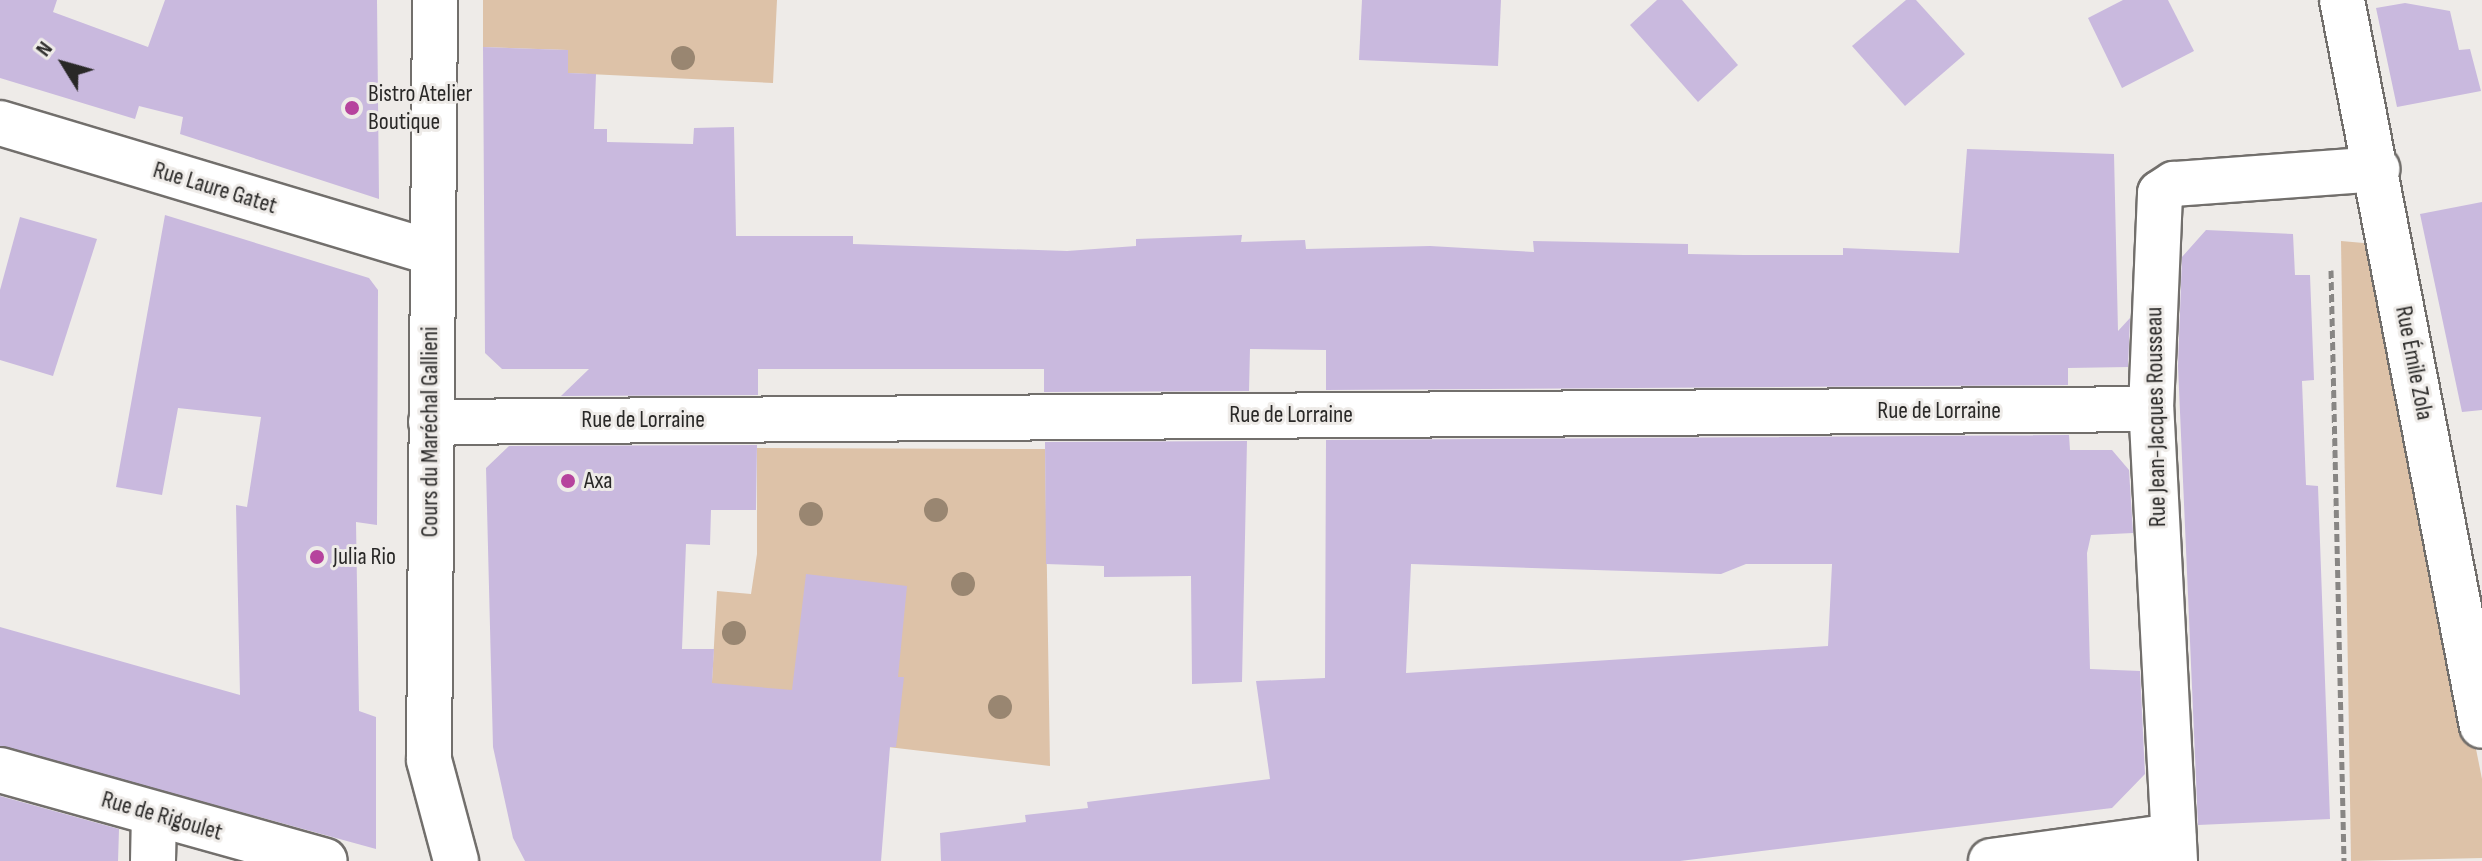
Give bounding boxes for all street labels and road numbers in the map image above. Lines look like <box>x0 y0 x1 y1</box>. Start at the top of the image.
street label: Rue Laure Gatet <box>150 156 280 220</box>
street label: Rue Émile Zola <box>2389 304 2439 422</box>
street label: Rue Jean-Jacques Rousseau <box>2140 307 2172 527</box>
street label: Cours du Maréchal Gallieni <box>416 327 444 537</box>
street label: Rue de Lorraine <box>1877 397 2001 425</box>
street label: Rue de Lorraine <box>1229 401 1353 429</box>
street label: Rue de Lorraine <box>581 406 705 434</box>
street label: Rue de Rigoulet <box>98 785 226 847</box>

